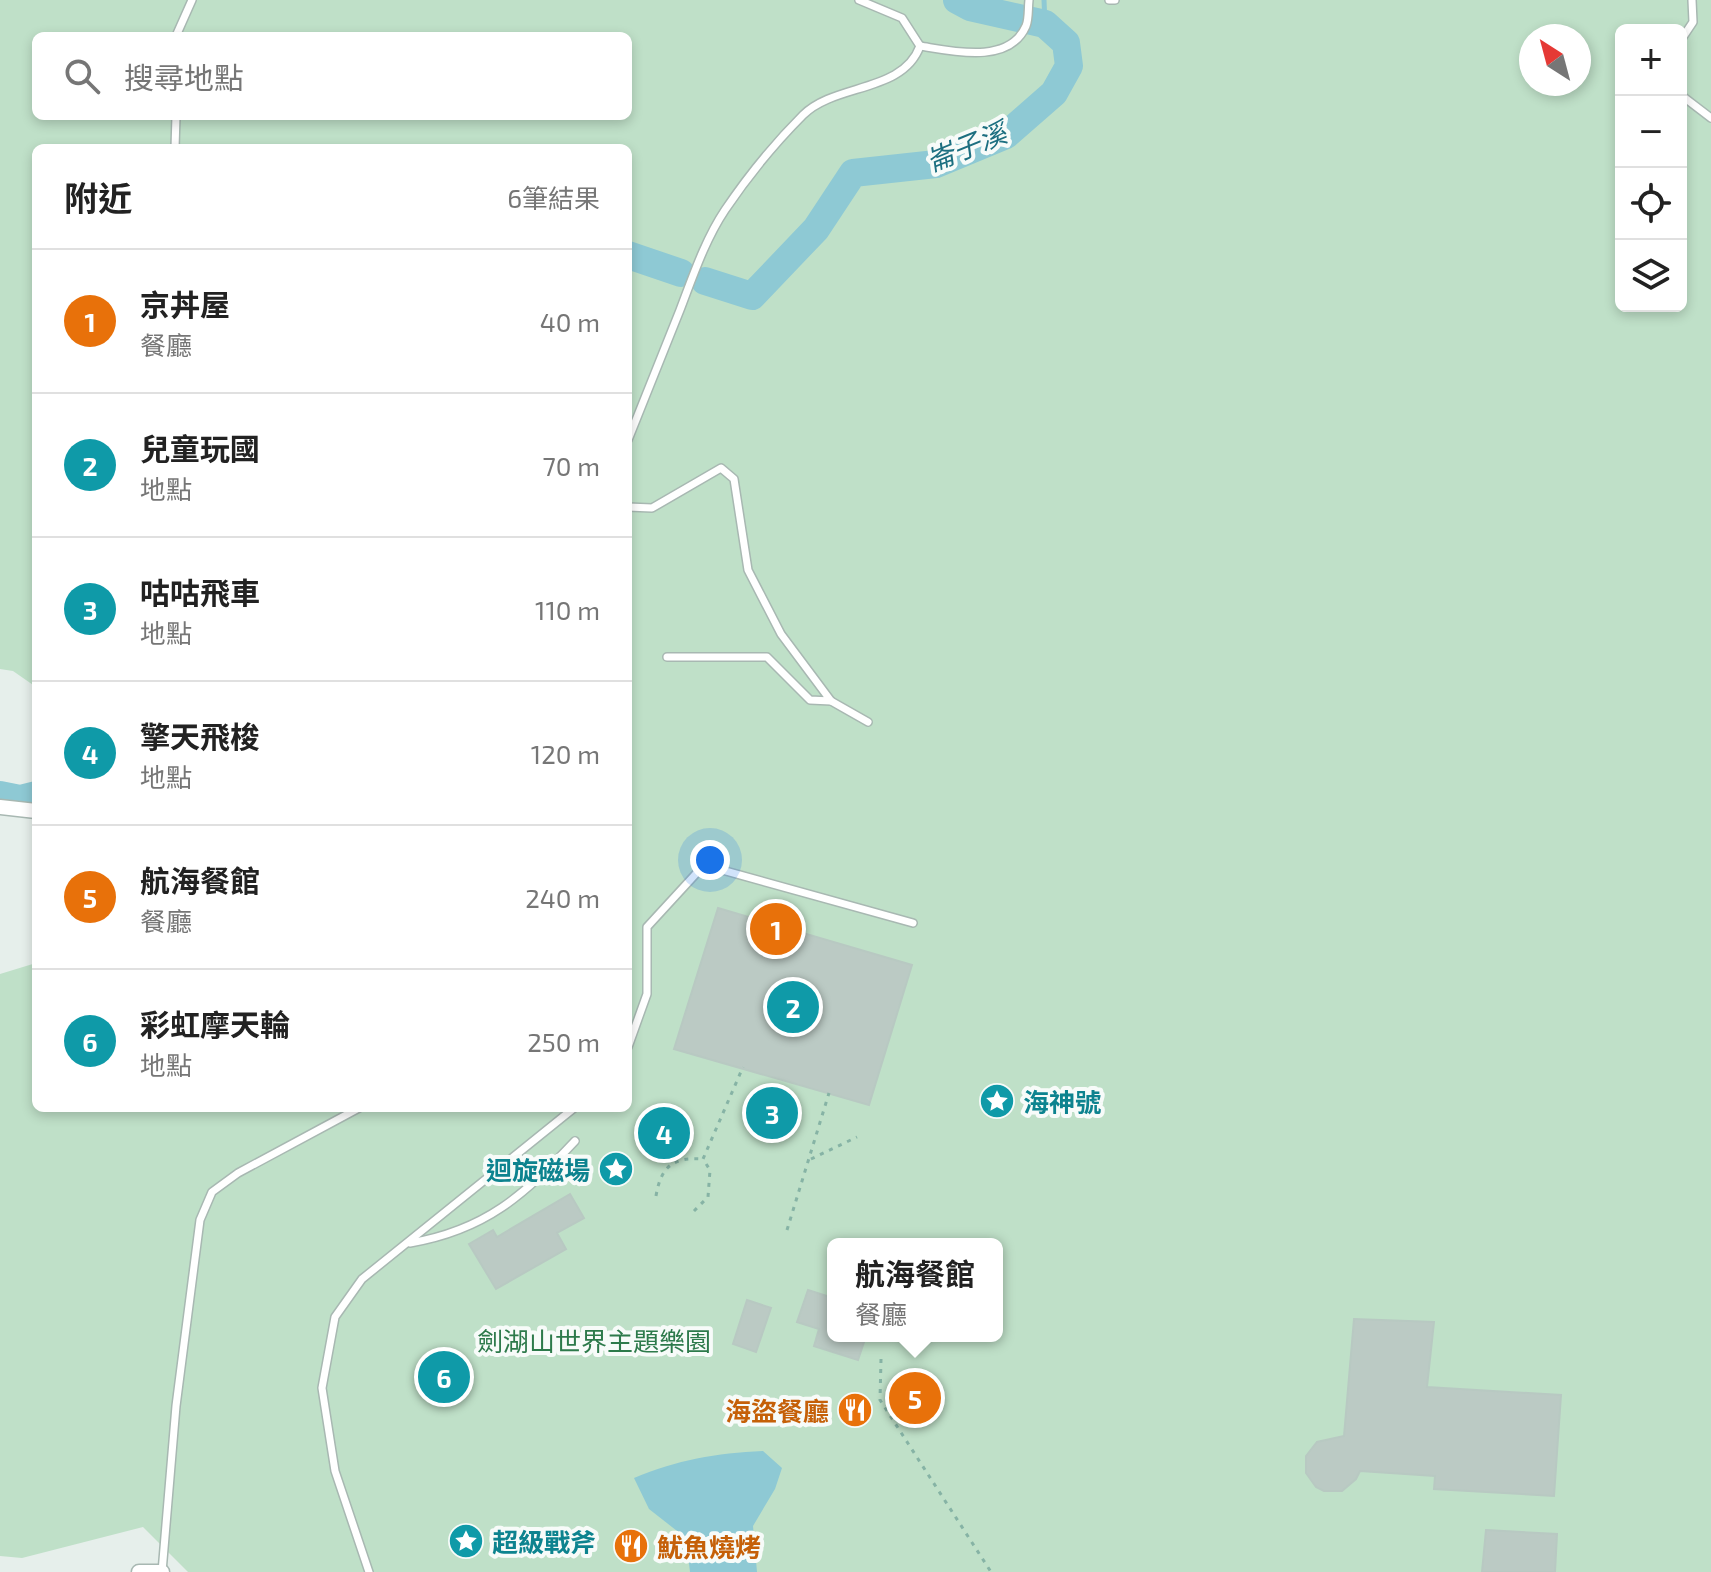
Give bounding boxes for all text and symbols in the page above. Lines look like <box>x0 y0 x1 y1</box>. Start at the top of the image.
north arrow <box>1519 24 1591 96</box>
map controls <box>1615 24 1687 312</box>
button: + <box>1615 24 1687 96</box>
search box <box>32 32 632 120</box>
icon: search <box>60 54 104 98</box>
text: 搜尋地點 <box>124 59 244 95</box>
button: − <box>1615 96 1687 168</box>
water label: 崙子溪 <box>921 113 1015 177</box>
button: locate <box>1615 168 1687 240</box>
text: 附近 <box>64 177 132 218</box>
text: 6筆結果 <box>507 182 600 213</box>
button: layers <box>1615 240 1687 312</box>
text: 京丼屋 <box>140 286 230 322</box>
text: 1 <box>84 306 96 337</box>
text: 40 m <box>540 306 600 337</box>
text: 餐廳 <box>140 329 192 360</box>
text: 兒童玩國 <box>140 430 260 466</box>
text: 2 <box>82 450 98 481</box>
text: 70 m <box>542 450 600 481</box>
text: 地點 <box>140 473 192 504</box>
text: 咕咕飛車 <box>140 574 260 610</box>
text: 3 <box>83 594 97 625</box>
text: 110 m <box>535 594 600 625</box>
text: 地點 <box>140 617 192 648</box>
text: 擎天飛梭 <box>140 718 260 754</box>
text: 4 <box>82 738 98 769</box>
text: 120 m <box>531 738 600 769</box>
text: 地點 <box>140 761 192 792</box>
your location <box>690 840 730 880</box>
text: 航海餐館 <box>140 862 260 898</box>
text: 5 <box>83 882 97 913</box>
text: 240 m <box>525 882 600 913</box>
pin: 1 <box>750 899 802 959</box>
text: 餐廳 <box>140 905 192 936</box>
pin: 2 <box>767 977 819 1037</box>
text: 彩虹摩天輪 <box>140 1006 290 1042</box>
text: 6 <box>82 1026 98 1057</box>
text: 250 m <box>527 1026 600 1057</box>
text: 地點 <box>140 1049 192 1080</box>
place icon: 海神號 <box>978 1082 1016 1120</box>
pin: 3 <box>746 1083 798 1143</box>
place label: 海神號 <box>1023 1086 1101 1117</box>
pin: 4 <box>638 1103 690 1163</box>
place icon: 迴旋磁場 <box>597 1150 635 1188</box>
place label: 迴旋磁場 <box>486 1154 590 1185</box>
popup <box>827 1238 1003 1342</box>
text: 航海餐館 <box>855 1255 975 1291</box>
text: 餐廳 <box>855 1298 907 1329</box>
park label: 劍湖山世界主題樂園 <box>477 1325 711 1356</box>
pin: 6 <box>418 1347 470 1407</box>
pin: 5 <box>889 1368 941 1428</box>
restaurant icon: 海盜餐廳 <box>836 1391 874 1429</box>
place label: 海盜餐廳 <box>725 1395 829 1426</box>
place icon: 超級戰斧 <box>447 1522 485 1560</box>
place label: 超級戰斧 <box>492 1526 596 1557</box>
restaurant icon: 魷魚燒烤 <box>612 1527 650 1565</box>
place label: 魷魚燒烤 <box>657 1531 761 1562</box>

